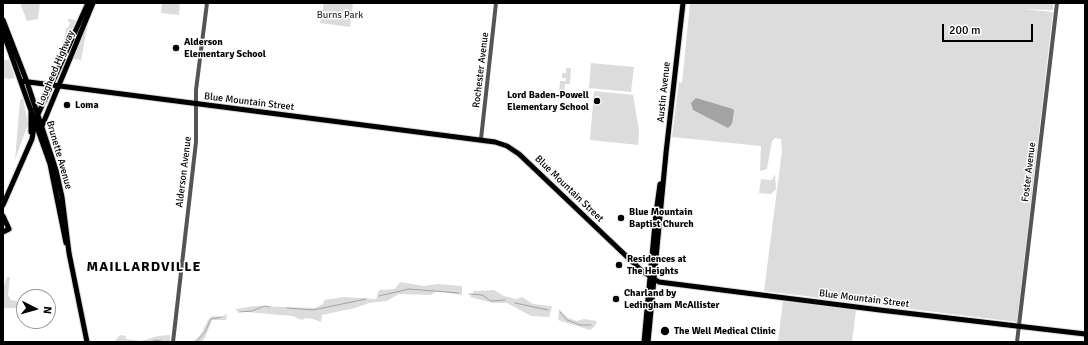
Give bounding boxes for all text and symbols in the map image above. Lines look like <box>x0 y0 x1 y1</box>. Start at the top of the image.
park label: Burns Park <box>317 9 363 21</box>
scale bar <box>944 16 1035 42</box>
text: 200 m <box>949 23 981 38</box>
street label: Lougheed Highway <box>35 29 77 107</box>
street label: Rochester Avenue <box>470 31 492 109</box>
place label: Alderson Elementary School <box>184 36 266 60</box>
marker: Alderson Elementary School <box>171 43 181 53</box>
street label: Austin Avenue <box>655 61 673 123</box>
place label: Lord Baden-Powell Elementary School <box>507 89 589 112</box>
street label: Blue Mountain Street <box>203 91 295 113</box>
marker: Lord Baden-Powell Elementary School <box>592 96 602 106</box>
place label: Loma <box>75 99 99 111</box>
marker: Loma <box>62 100 72 110</box>
street label: Brunette Avenue <box>43 119 75 191</box>
street label: Alderson Avenue <box>174 136 194 208</box>
street label: Foster Avenue <box>1019 141 1039 203</box>
street label: Blue Mountain Street <box>532 153 606 225</box>
place label: Blue Mountain Baptist Church <box>629 206 694 230</box>
marker: Blue Mountain Baptist Church <box>616 213 626 223</box>
place label: Residences at The Heights <box>627 253 686 276</box>
district label: MAILLARDVILLE <box>87 259 201 275</box>
marker: Residences at The Heights <box>614 260 624 270</box>
place label: Charland by Ledingham McAllister <box>624 287 720 310</box>
street label: Blue Mountain Street <box>818 288 910 310</box>
north arrow <box>16 289 56 329</box>
marker: Charland by Ledingham McAllister <box>611 294 621 304</box>
text: N <box>41 306 54 315</box>
marker: The Well Medical Clinic <box>659 325 671 337</box>
place label: The Well Medical Clinic <box>674 325 776 337</box>

